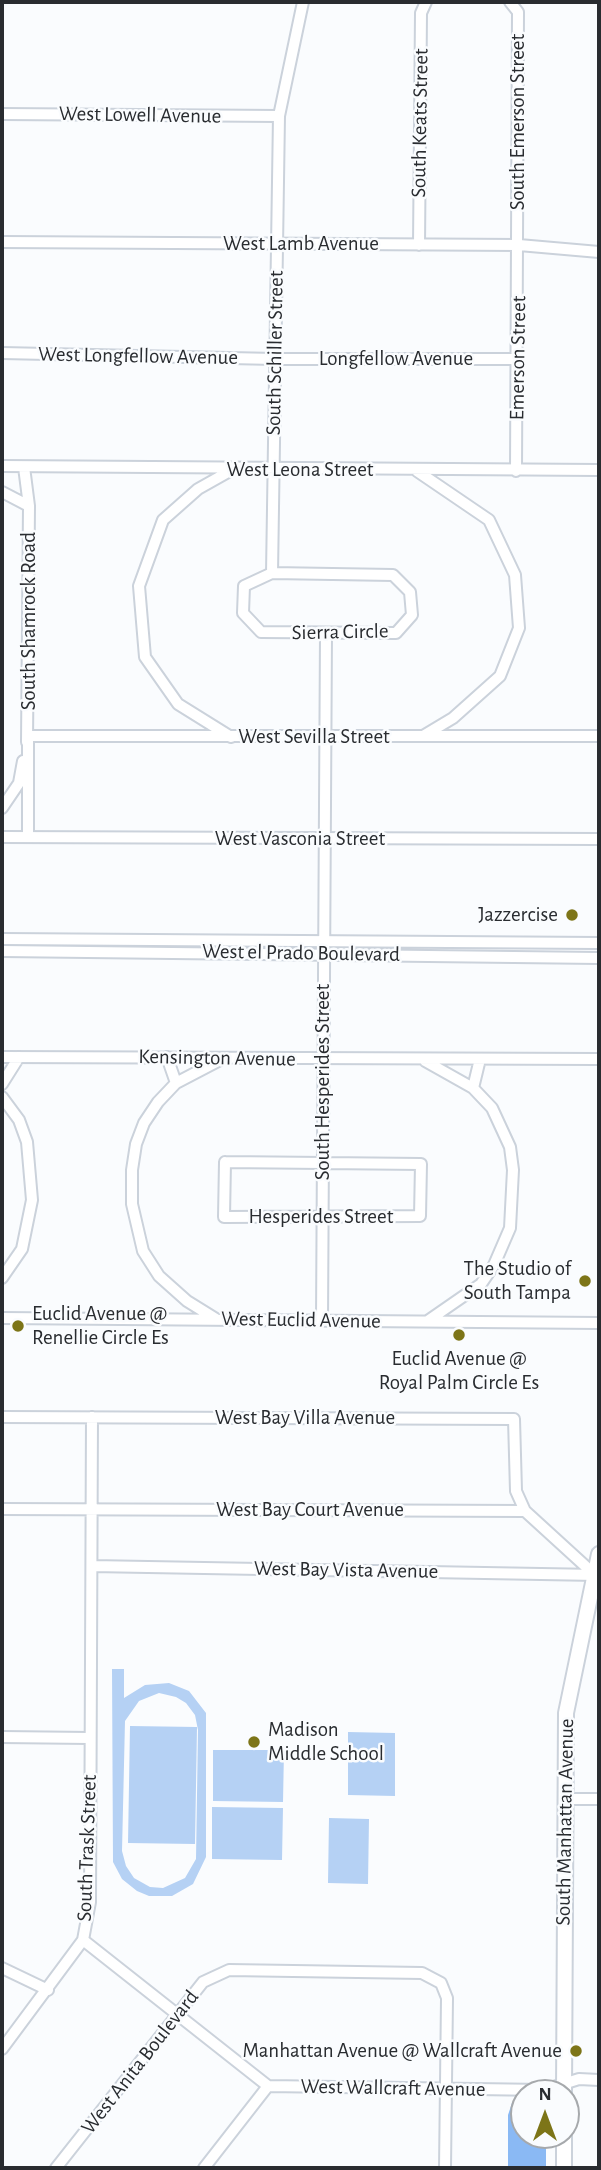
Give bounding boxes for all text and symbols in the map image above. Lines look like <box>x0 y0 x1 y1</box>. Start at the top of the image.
street label: South Emerson Street <box>505 34 531 210</box>
street label: South Keats Street <box>406 48 434 198</box>
street label: West Lowell Avenue <box>59 101 221 129</box>
street label: West Lamb Avenue <box>223 231 379 257</box>
street label: South Schiller Street <box>261 270 289 436</box>
street label: Emerson Street <box>504 295 532 421</box>
street label: West Longfellow Avenue <box>38 342 238 370</box>
street label: Longfellow Avenue <box>319 346 473 372</box>
street label: West Leona Street <box>226 457 374 483</box>
street label: South Shamrock Road <box>16 532 42 710</box>
street label: Sierra Circle <box>291 619 389 645</box>
street label: West Sevilla Street <box>238 724 390 750</box>
street label: West Vasconia Street <box>215 826 385 852</box>
place label: Jazzercise <box>478 902 558 928</box>
marker: Jazzercise <box>564 907 580 923</box>
street label: West el Prado Boulevard <box>202 939 400 967</box>
street label: South Hesperides Street <box>310 984 336 1180</box>
street label: Kensington Avenue <box>138 1044 296 1072</box>
street label: Hesperides Street <box>249 1204 393 1230</box>
place label: The Studio of South Tampa <box>464 1256 571 1306</box>
marker: The Studio of South Tampa <box>577 1273 593 1289</box>
place label: Euclid Avenue @ Renellie Circle Es <box>32 1301 169 1351</box>
street label: West Euclid Avenue <box>221 1306 381 1334</box>
marker: Euclid Avenue @ Renellie Circle Es <box>10 1318 26 1334</box>
marker: Euclid Avenue @ Royal Palm Circle Es <box>451 1327 467 1343</box>
place label: Euclid Avenue @ Royal Palm Circle Es <box>379 1346 539 1396</box>
street label: West Bay Villa Avenue <box>215 1405 395 1431</box>
street label: West Bay Court Avenue <box>216 1497 404 1523</box>
street label: West Bay Vista Avenue <box>254 1556 438 1584</box>
place label: Madison Middle School <box>268 1717 384 1767</box>
street label: South Manhattan Avenue <box>551 1718 579 1926</box>
marker: Madison Middle School <box>246 1734 262 1750</box>
street label: South Trask Street <box>72 1774 102 1922</box>
street label: West Anita Boulevard <box>76 1985 204 2139</box>
place label: Manhattan Avenue @ Wallcraft Avenue <box>242 2038 562 2064</box>
marker: Manhattan Avenue @ Wallcraft Avenue <box>568 2043 584 2059</box>
street label: West Wallcraft Avenue <box>300 2074 486 2102</box>
north arrow <box>510 2079 580 2149</box>
text: N <box>538 2085 552 2104</box>

